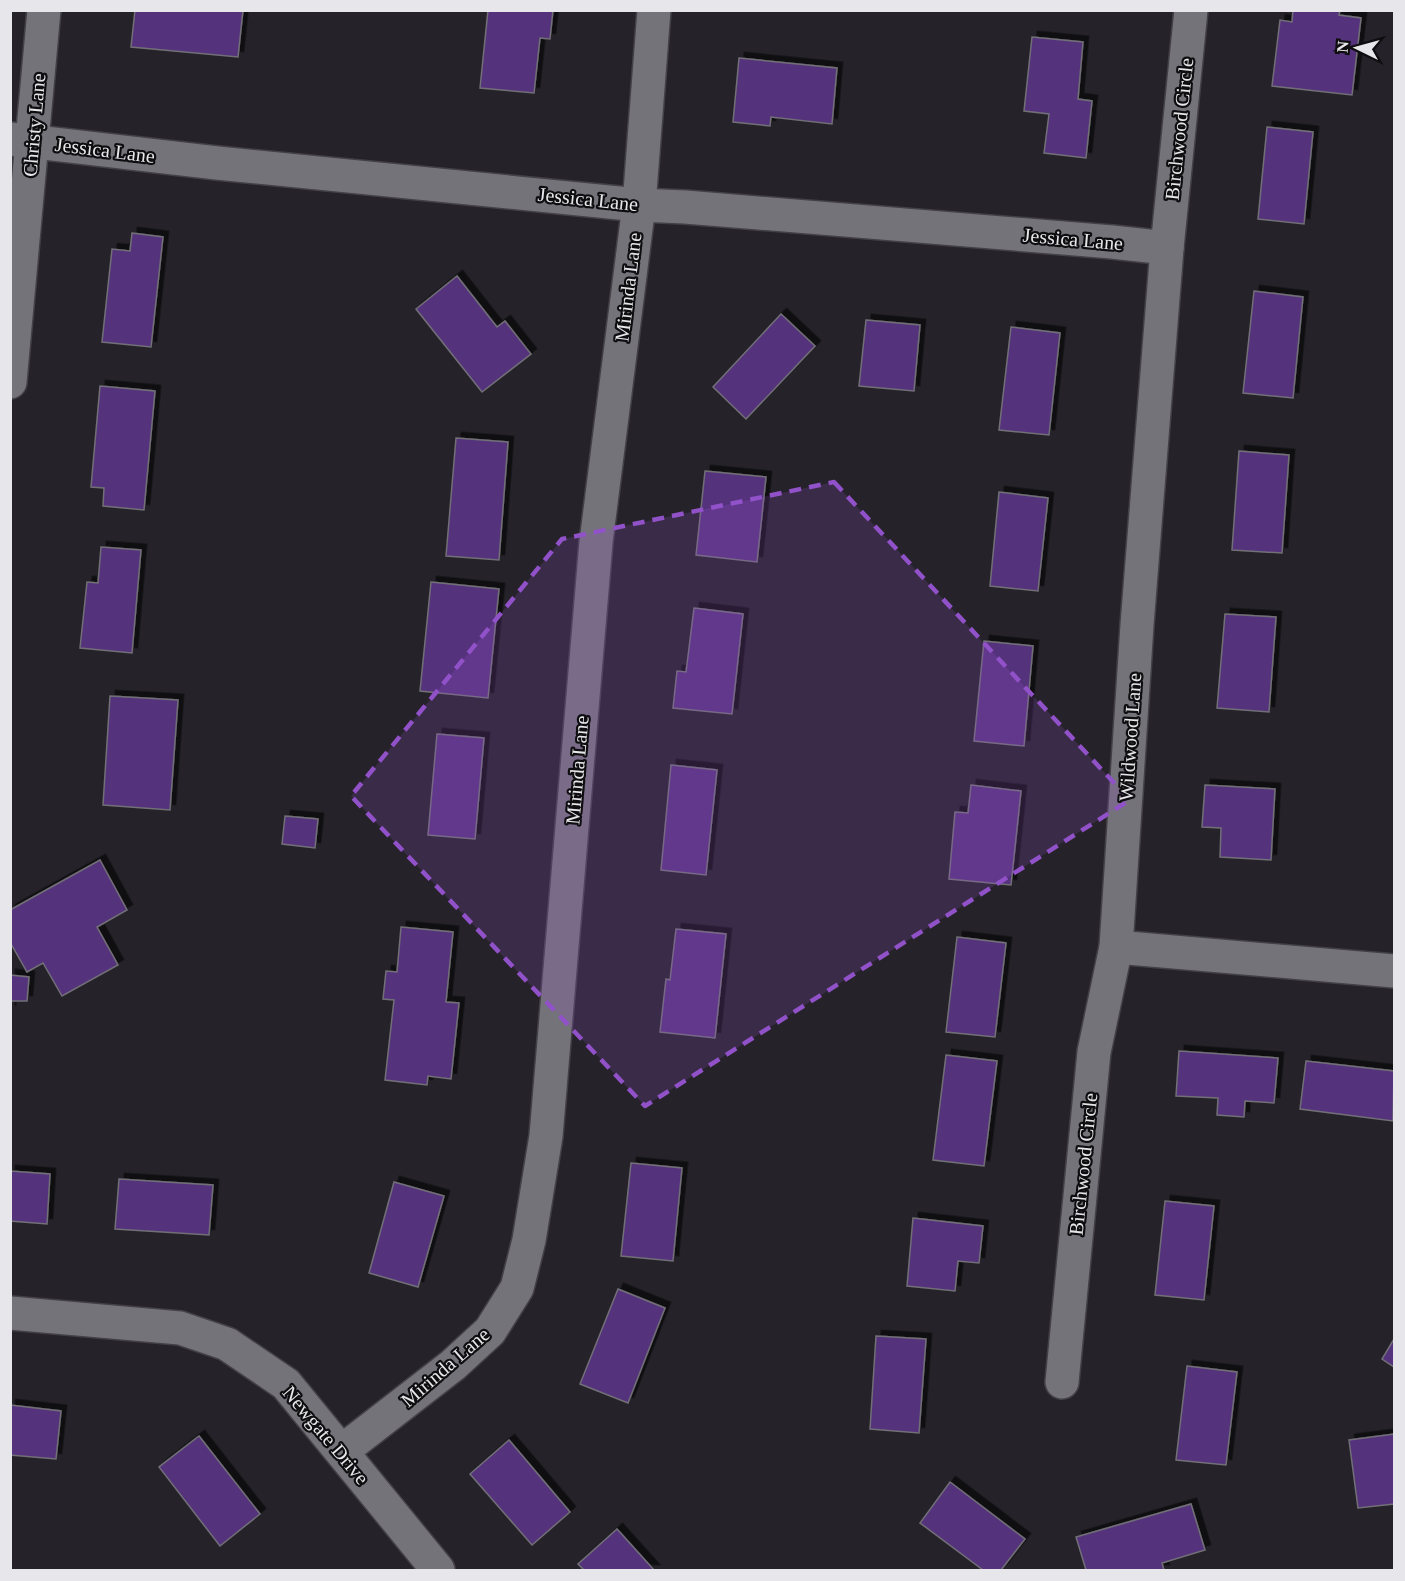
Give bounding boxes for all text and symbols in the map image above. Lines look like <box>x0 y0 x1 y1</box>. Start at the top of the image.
north arrow <box>1327 18 1387 78</box>
text: N <box>1334 40 1352 53</box>
street label: Birchwood Circle <box>1161 57 1197 201</box>
street label: Christy Lane <box>19 72 50 178</box>
street label: Jessica Lane <box>54 133 156 167</box>
street label: Jessica Lane <box>537 183 639 215</box>
street label: Jessica Lane <box>1022 224 1124 254</box>
street label: Mirinda Lane <box>610 231 646 343</box>
street label: Wildwood Lane <box>1115 672 1145 802</box>
street label: Mirinda Lane <box>561 714 593 825</box>
street label: Birchwood Circle <box>1065 1092 1101 1236</box>
street label: Mirinda Lane <box>396 1323 494 1411</box>
street label: Newgate Drive <box>278 1381 374 1489</box>

